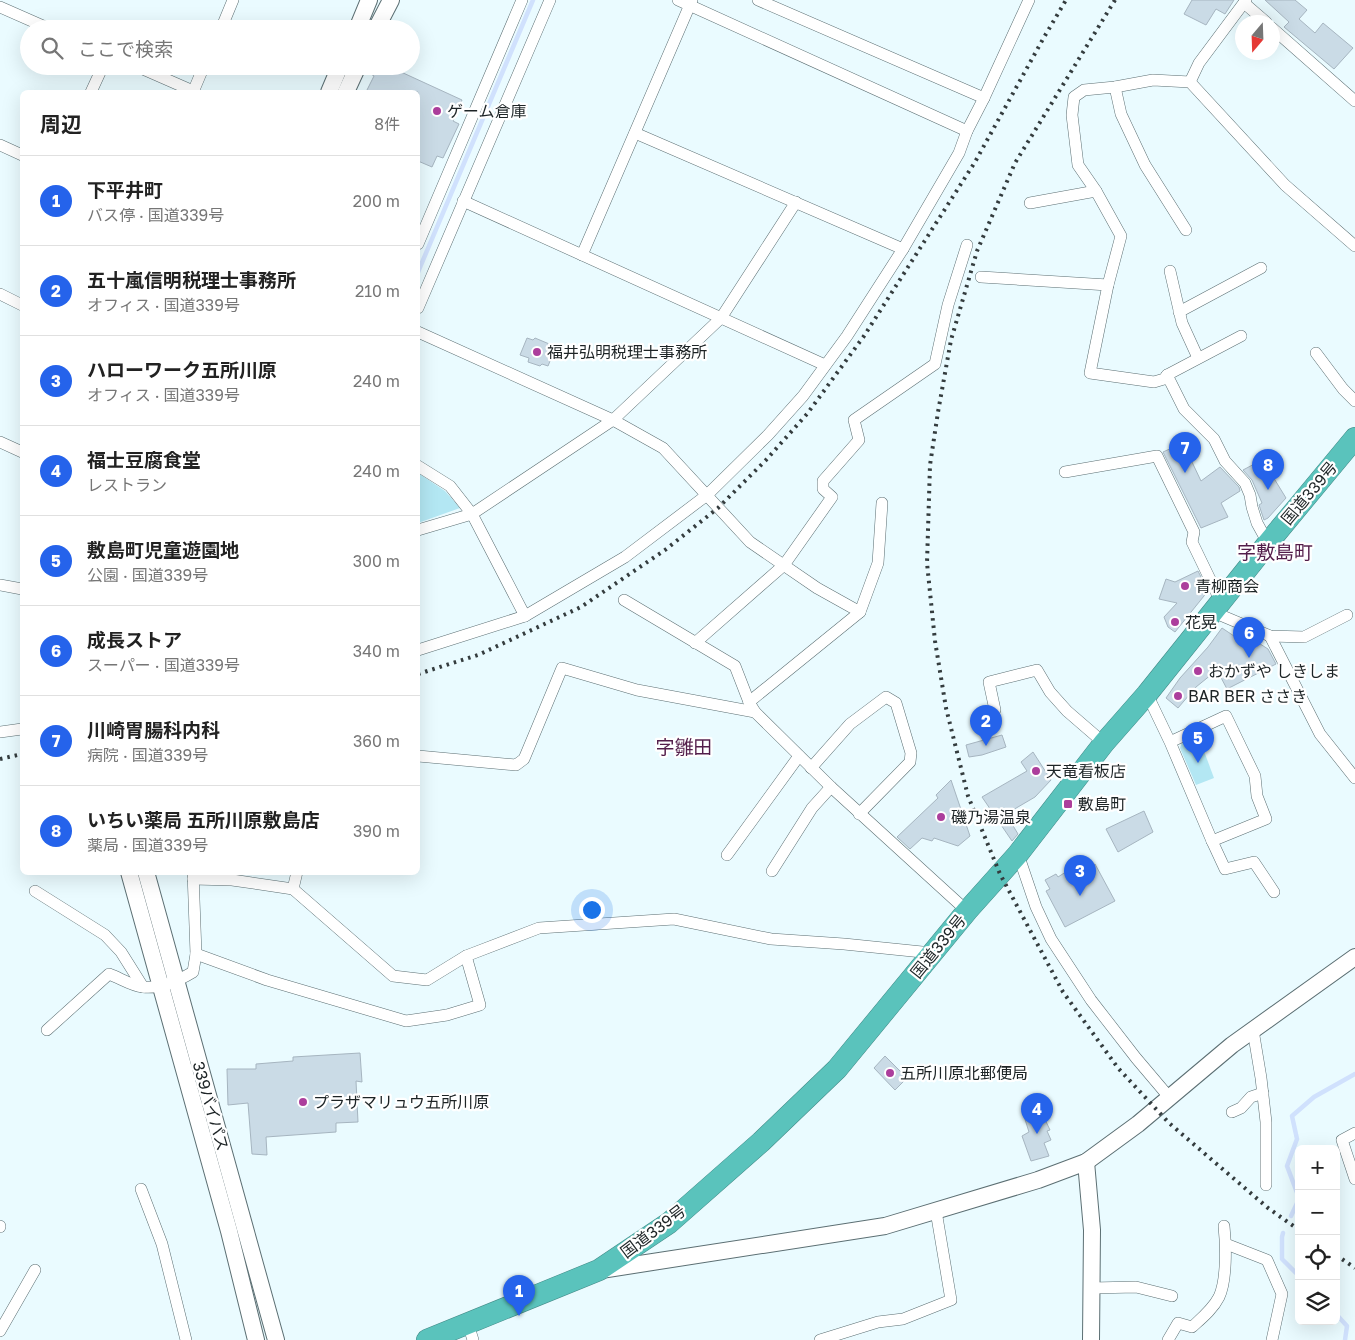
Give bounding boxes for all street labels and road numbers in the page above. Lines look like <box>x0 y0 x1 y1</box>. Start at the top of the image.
street label: 国道339号 <box>1277 457 1341 529</box>
street label: 国道339号 <box>906 910 970 982</box>
street label: 339バイパス <box>189 1059 233 1153</box>
street label: 国道339号 <box>616 1200 690 1262</box>

